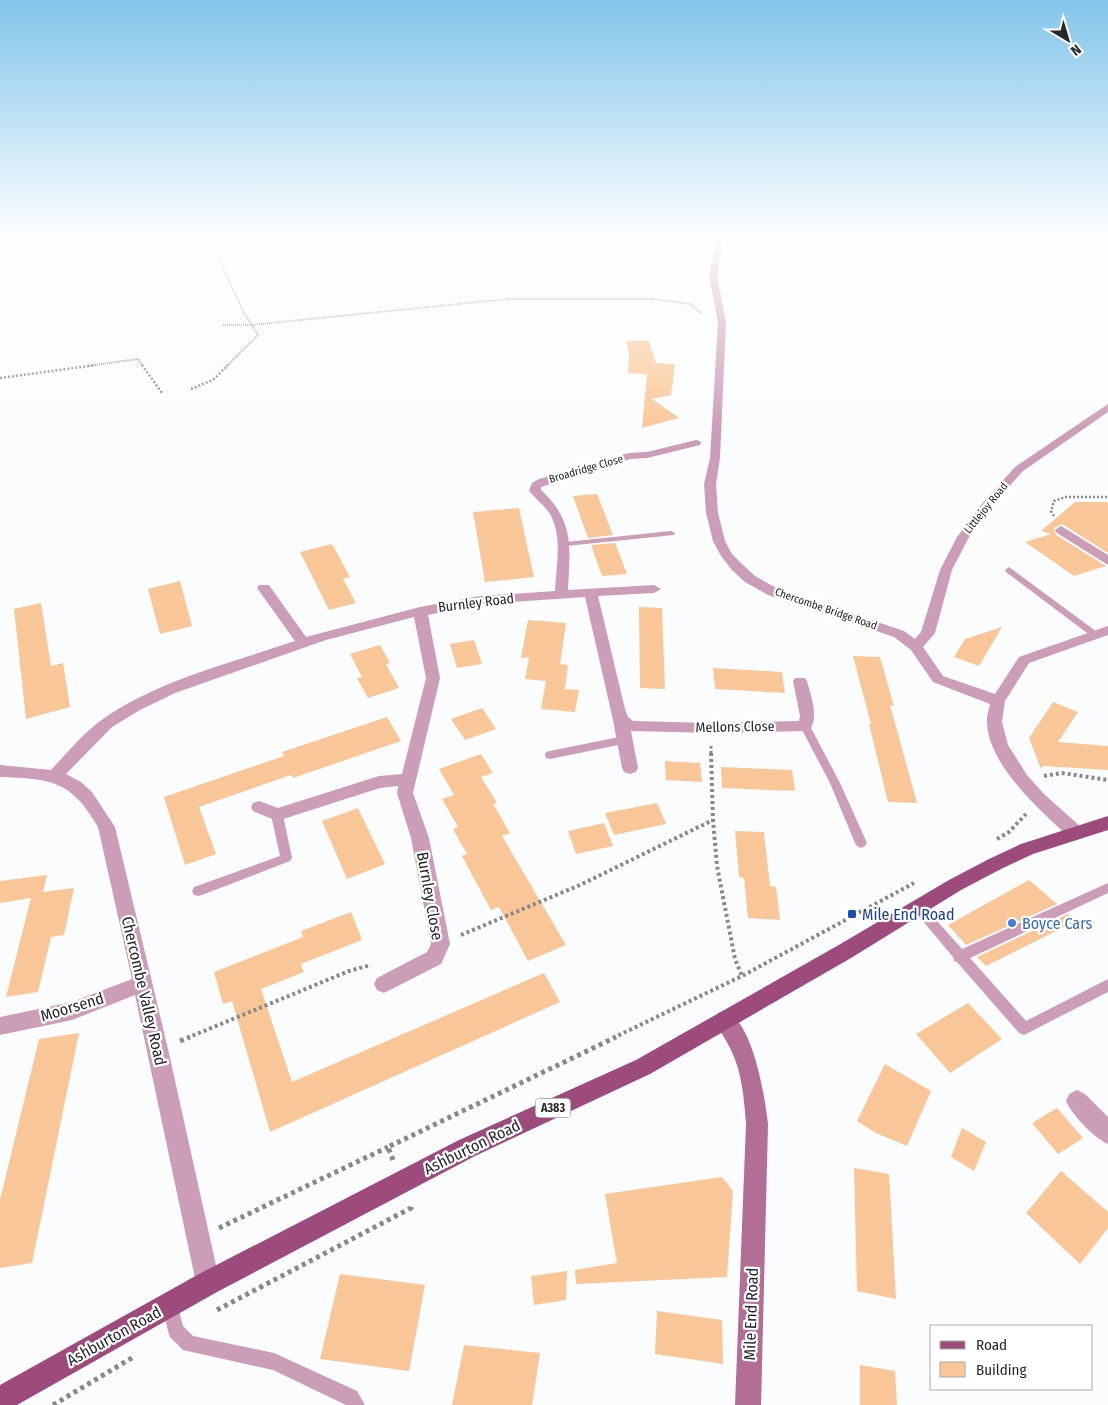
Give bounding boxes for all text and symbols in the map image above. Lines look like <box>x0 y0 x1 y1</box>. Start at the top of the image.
north arrow <box>1043 15 1093 65</box>
text: N <box>1067 41 1084 59</box>
street label: Broadridge Close <box>548 452 624 486</box>
street label: Littlejoy Road <box>961 480 1011 536</box>
street label: Chercombe Bridge Road <box>773 585 879 633</box>
street label: Burnley Road <box>437 590 515 616</box>
street label: Mellons Close <box>695 718 775 736</box>
street label: Burnley Close <box>413 850 447 942</box>
place label: Mile End Road <box>862 905 955 924</box>
marker: Mile End Road <box>846 908 858 920</box>
place label: Boyce Cars <box>1022 914 1093 933</box>
street label: Chercombe Valley Road <box>118 915 170 1067</box>
marker: Boyce Cars <box>1006 917 1018 929</box>
street label: Moorsend <box>38 988 106 1026</box>
road number: A383 <box>536 1098 570 1118</box>
street label: Ashburton Road <box>421 1115 523 1179</box>
street label: Mile End Road <box>740 1267 762 1361</box>
street label: Ashburton Road <box>64 1302 164 1370</box>
legend <box>930 1325 1093 1390</box>
text: Road <box>976 1336 1007 1354</box>
text: Building <box>976 1361 1027 1379</box>

